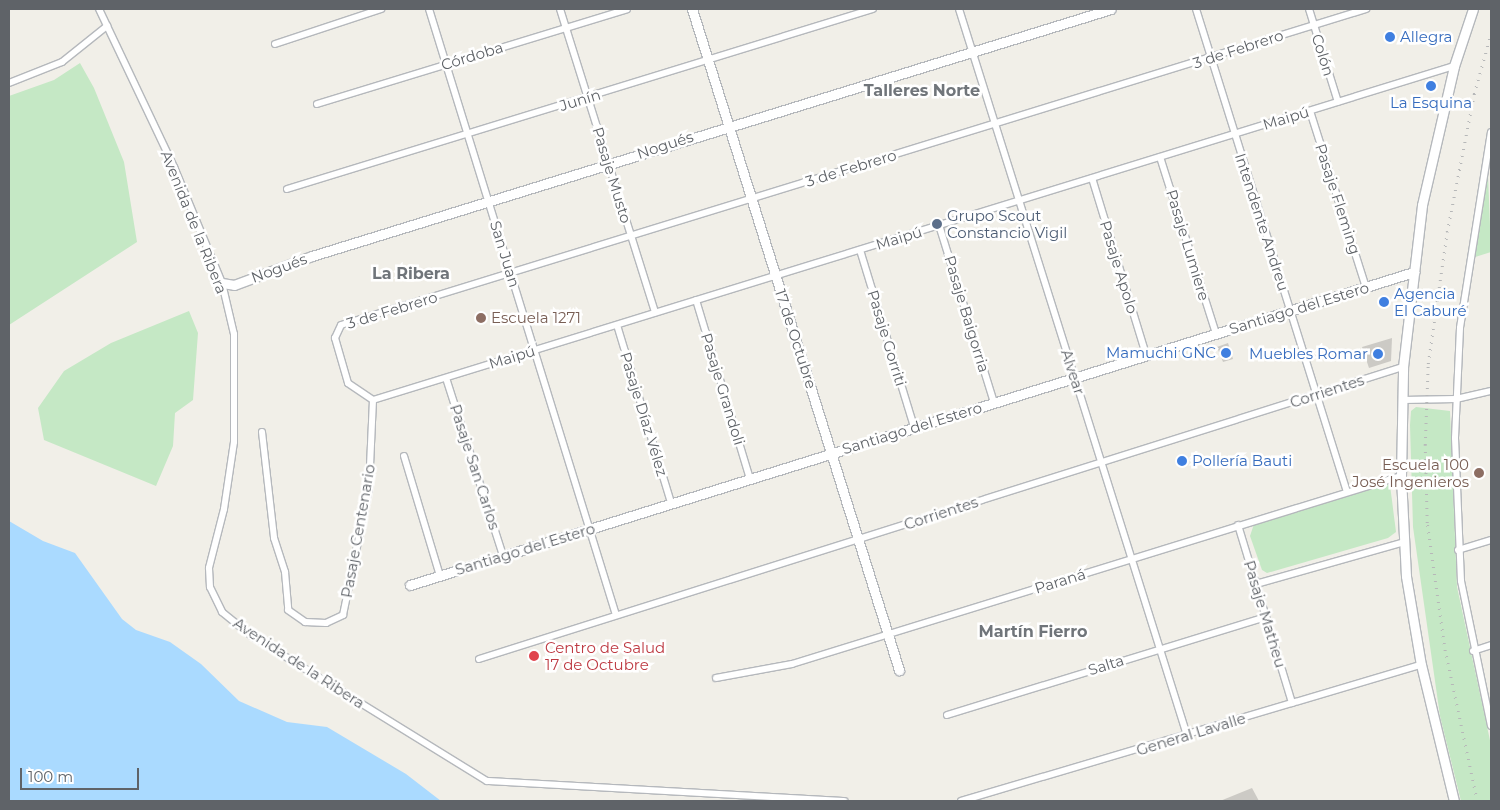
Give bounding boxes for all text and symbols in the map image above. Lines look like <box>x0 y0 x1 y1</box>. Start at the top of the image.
street label: 3 de Febrero <box>1190 26 1286 72</box>
place label: Allegra <box>1400 28 1452 46</box>
marker: Allegra <box>1384 31 1396 43</box>
street label: Colón <box>1308 32 1338 78</box>
street label: Córdoba <box>439 38 505 74</box>
marker: La Esquina <box>1425 80 1437 92</box>
district label: Talleres Norte <box>864 81 980 101</box>
street label: Junín <box>557 85 603 115</box>
place label: La Esquina <box>1390 94 1472 112</box>
street label: Maipú <box>1261 102 1311 134</box>
street label: Pasaje Musto <box>589 125 635 225</box>
street label: Nogués <box>634 127 696 163</box>
street label: Pasaje Fleming <box>1312 141 1364 257</box>
street label: 3 de Febrero <box>803 146 899 190</box>
street label: Avenida de la Ribera <box>157 148 231 296</box>
street label: Intendente Andreu <box>1231 151 1293 293</box>
street label: Pasaje Lumiere <box>1163 187 1213 303</box>
place label: Grupo Scout Constancio Vigil <box>947 206 1067 241</box>
marker: Grupo Scout Constancio Vigil <box>931 218 943 230</box>
street label: Pasaje Apolo <box>1096 218 1142 316</box>
street label: San Juan <box>486 219 524 289</box>
street label: Maipú <box>874 222 924 254</box>
street label: Nogués <box>249 250 309 286</box>
street label: Pasaje Baigorria <box>941 253 993 375</box>
district label: La Ribera <box>372 264 450 284</box>
street label: Santiago del Estero <box>1227 278 1371 338</box>
place label: Agencia El Caburé <box>1394 284 1467 319</box>
street label: 17 de Octubre <box>771 287 821 391</box>
street label: 3 de Febrero <box>344 288 440 332</box>
street label: Pasaje Gorriti <box>864 288 910 388</box>
marker: Agencia El Caburé <box>1378 296 1390 308</box>
place label: Escuela 1271 <box>491 309 581 327</box>
marker: Escuela 1271 <box>475 312 487 324</box>
street label: Pasaje Grandoli <box>697 331 749 447</box>
street label: Maipú <box>487 341 537 373</box>
place label: Mamuchi GNC <box>1106 344 1216 362</box>
place label: Muebles Romar <box>1249 345 1368 363</box>
street label: Alvear <box>1057 347 1089 397</box>
marker: Mamuchi GNC <box>1220 347 1232 359</box>
marker: Muebles Romar <box>1372 348 1384 360</box>
street label: Pasaje Díaz Vélez <box>617 350 671 478</box>
street label: Corrientes <box>1288 371 1366 411</box>
street label: Santiago del Estero <box>840 398 984 458</box>
street label: Pasaje San Carlos <box>446 402 504 532</box>
place label: Pollería Bauti <box>1192 452 1292 470</box>
marker: Pollería Bauti <box>1176 455 1188 467</box>
place label: Escuela 100 José Ingenieros <box>1352 455 1469 490</box>
street label: Pasaje Centenario <box>337 463 379 599</box>
marker: Escuela 100 José Ingenieros <box>1473 467 1485 479</box>
street label: Corrientes <box>902 493 980 533</box>
street label: Santiago del Estero <box>453 519 597 579</box>
street label: Pasaje Matheu <box>1240 558 1290 670</box>
street label: Paraná <box>1032 565 1088 597</box>
street label: Avenida de la Ribera <box>230 614 368 712</box>
district label: Martín Fierro <box>979 622 1087 642</box>
place label: Centro de Salud 17 de Octubre <box>545 638 665 673</box>
marker: Centro de Salud 17 de Octubre <box>527 649 541 663</box>
street label: Salta <box>1086 651 1126 679</box>
street label: General Lavalle <box>1134 709 1248 759</box>
scale bar <box>22 758 141 790</box>
text: 100 m <box>28 767 73 786</box>

